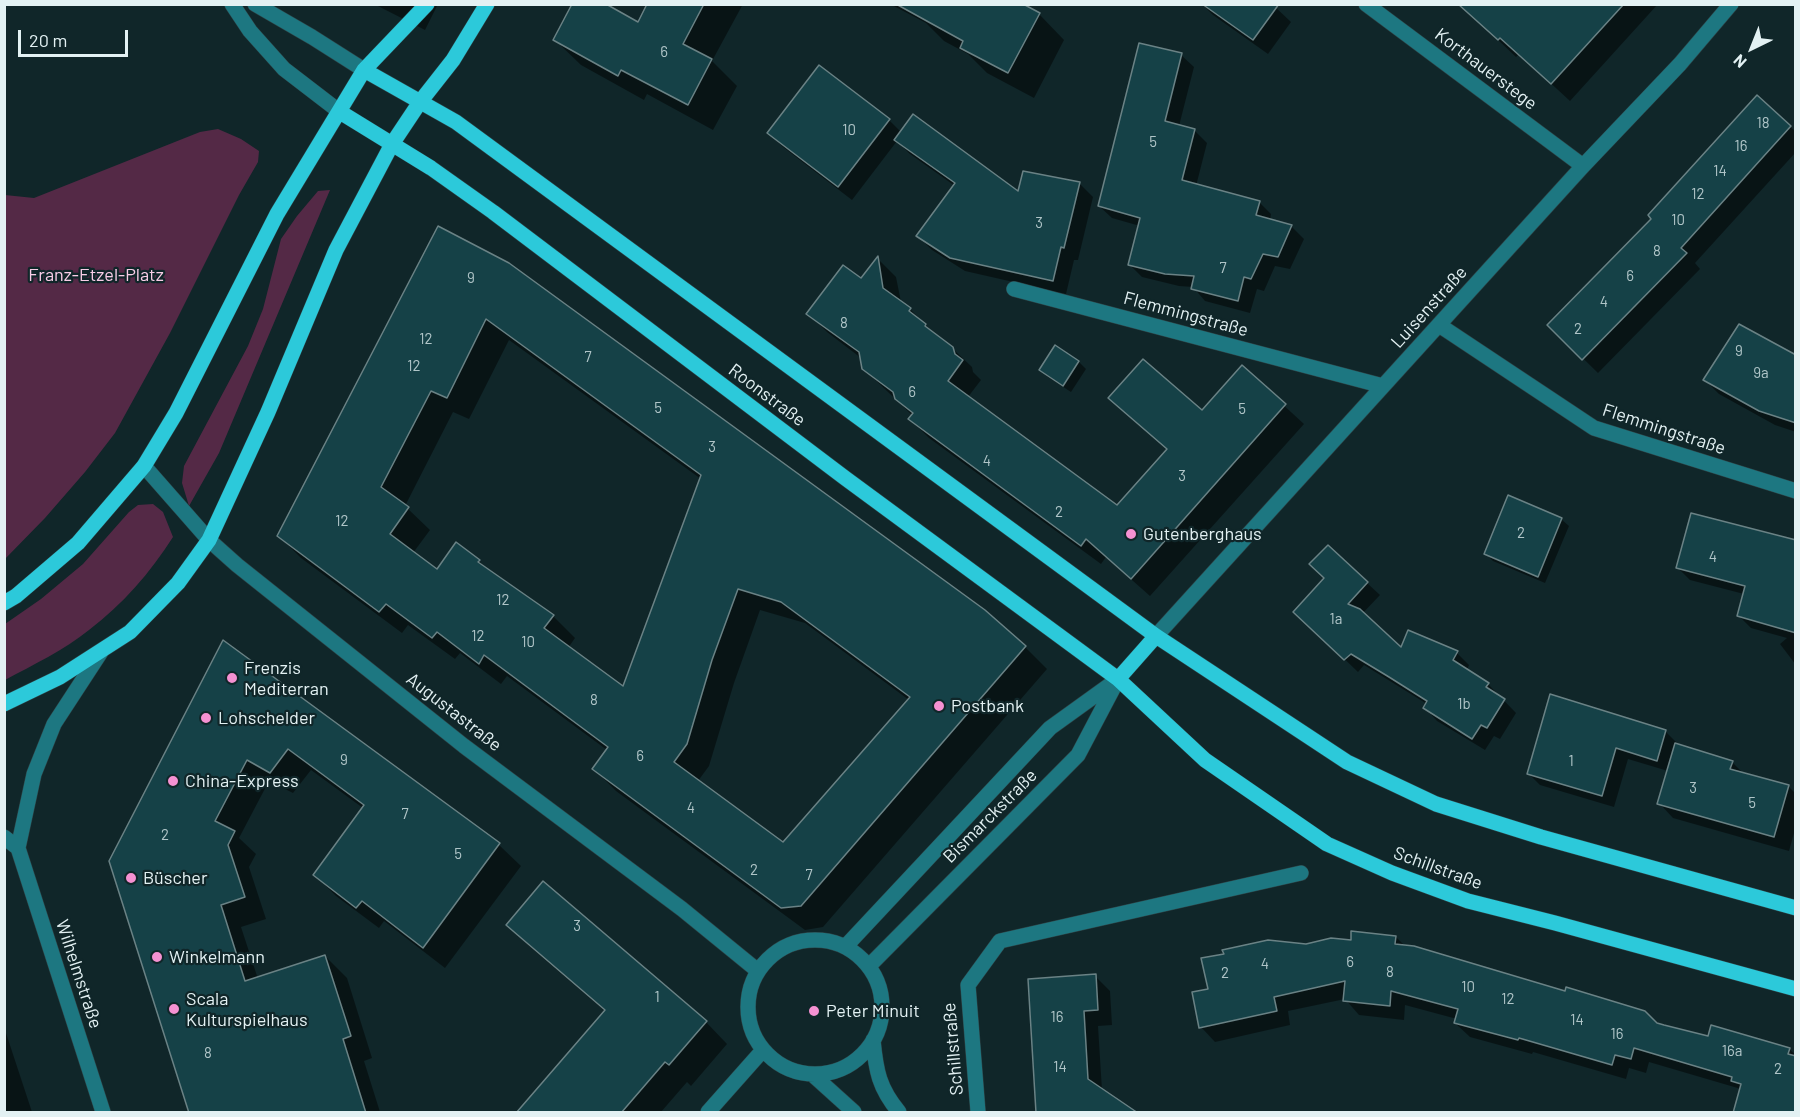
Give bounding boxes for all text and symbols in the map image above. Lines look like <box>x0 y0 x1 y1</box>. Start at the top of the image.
scale bar <box>21 18 130 56</box>
north arrow <box>1722 18 1782 78</box>
street label: Korthauerstege <box>1431 24 1541 114</box>
text: 20 m <box>29 29 67 51</box>
house number: 6 <box>660 43 668 61</box>
text: N <box>1729 51 1750 72</box>
house number: 18 <box>1756 114 1770 132</box>
house number: 10 <box>842 121 856 139</box>
house number: 5 <box>1149 133 1157 151</box>
house number: 16 <box>1735 137 1747 155</box>
house number: 14 <box>1713 162 1727 180</box>
house number: 12 <box>1691 185 1705 203</box>
house number: 10 <box>1671 211 1685 229</box>
house number: 3 <box>1035 214 1043 232</box>
house number: 8 <box>1653 242 1661 260</box>
house number: 7 <box>1219 259 1227 277</box>
street label: Luisenstraße <box>1387 262 1471 352</box>
park label: Franz-Etzel-Platz <box>28 264 164 286</box>
house number: 6 <box>1626 267 1634 285</box>
house number: 9 <box>467 269 475 287</box>
street label: Flemmingstraße <box>1121 287 1251 341</box>
house number: 4 <box>1600 293 1608 311</box>
house number: 8 <box>840 314 848 332</box>
house number: 2 <box>1574 320 1582 338</box>
house number: 12 <box>419 330 433 348</box>
house number: 9 <box>1735 342 1743 360</box>
house number: 7 <box>584 348 592 366</box>
house number: 12 <box>407 357 421 375</box>
street label: Roonstraße <box>724 359 810 431</box>
house number: 9a <box>1753 364 1769 382</box>
house number: 6 <box>908 383 916 401</box>
house number: 5 <box>654 399 662 417</box>
street label: Flemmingstraße <box>1600 399 1728 459</box>
house number: 5 <box>1238 400 1246 418</box>
house number: 3 <box>708 438 716 456</box>
house number: 4 <box>983 452 991 470</box>
house number: 3 <box>1178 467 1186 485</box>
house number: 2 <box>1055 503 1063 521</box>
house number: 12 <box>335 512 349 530</box>
place label: Gutenberghaus <box>1143 523 1262 545</box>
house number: 2 <box>1517 524 1525 542</box>
marker: Gutenberghaus <box>1124 527 1138 541</box>
house number: 4 <box>1709 548 1717 566</box>
house number: 12 <box>496 591 510 609</box>
house number: 1a <box>1330 610 1342 628</box>
house number: 12 <box>471 627 485 645</box>
house number: 10 <box>521 633 535 651</box>
place label: Frenzis Mediterran <box>244 657 329 700</box>
street label: Augustastraße <box>402 668 506 756</box>
marker: Frenzis Mediterran <box>225 671 239 685</box>
house number: 8 <box>590 691 598 709</box>
place label: Postbank <box>951 695 1024 717</box>
house number: 1b <box>1457 695 1471 713</box>
marker: Postbank <box>932 699 946 713</box>
place label: Lohschelder <box>218 707 315 729</box>
marker: Lohschelder <box>199 711 213 725</box>
house number: 6 <box>636 747 644 765</box>
house number: 9 <box>340 751 348 769</box>
house number: 1 <box>1568 752 1574 770</box>
street label: Bismarckstraße <box>939 765 1041 867</box>
place label: China-Express <box>185 770 299 792</box>
marker: China-Express <box>166 774 180 788</box>
house number: 3 <box>1689 779 1697 797</box>
house number: 5 <box>1748 794 1756 812</box>
house number: 4 <box>687 799 695 817</box>
house number: 7 <box>401 805 409 823</box>
house number: 2 <box>161 826 169 844</box>
street label: Schillstraße <box>1391 842 1485 894</box>
house number: 5 <box>454 845 462 863</box>
house number: 2 <box>750 861 758 879</box>
house number: 7 <box>805 866 813 884</box>
place label: Büscher <box>143 867 207 889</box>
marker: Büscher <box>124 871 138 885</box>
street label: Wilhelmstraße <box>51 917 107 1031</box>
house number: 3 <box>573 917 581 935</box>
place label: Winkelmann <box>169 946 265 968</box>
marker: Winkelmann <box>150 950 164 964</box>
house number: 6 <box>1346 953 1354 971</box>
house number: 4 <box>1261 955 1269 973</box>
house number: 8 <box>1386 963 1394 981</box>
house number: 2 <box>1221 964 1229 982</box>
house number: 10 <box>1461 978 1475 996</box>
place label: Scala Kulturspielhaus <box>186 988 308 1030</box>
house number: 1 <box>654 988 660 1006</box>
house number: 12 <box>1501 990 1515 1008</box>
place label: Peter Minuit <box>826 1000 920 1022</box>
marker: Scala Kulturspielhaus <box>167 1002 181 1016</box>
street label: Schillstraße <box>938 1002 968 1096</box>
marker: Peter Minuit <box>807 1004 821 1018</box>
house number: 16 <box>1051 1008 1063 1026</box>
house number: 14 <box>1570 1011 1584 1029</box>
house number: 16 <box>1611 1025 1623 1043</box>
house number: 16a <box>1722 1042 1742 1060</box>
house number: 8 <box>204 1044 212 1062</box>
house number: 14 <box>1053 1058 1067 1076</box>
house number: 2 <box>1774 1060 1782 1078</box>

